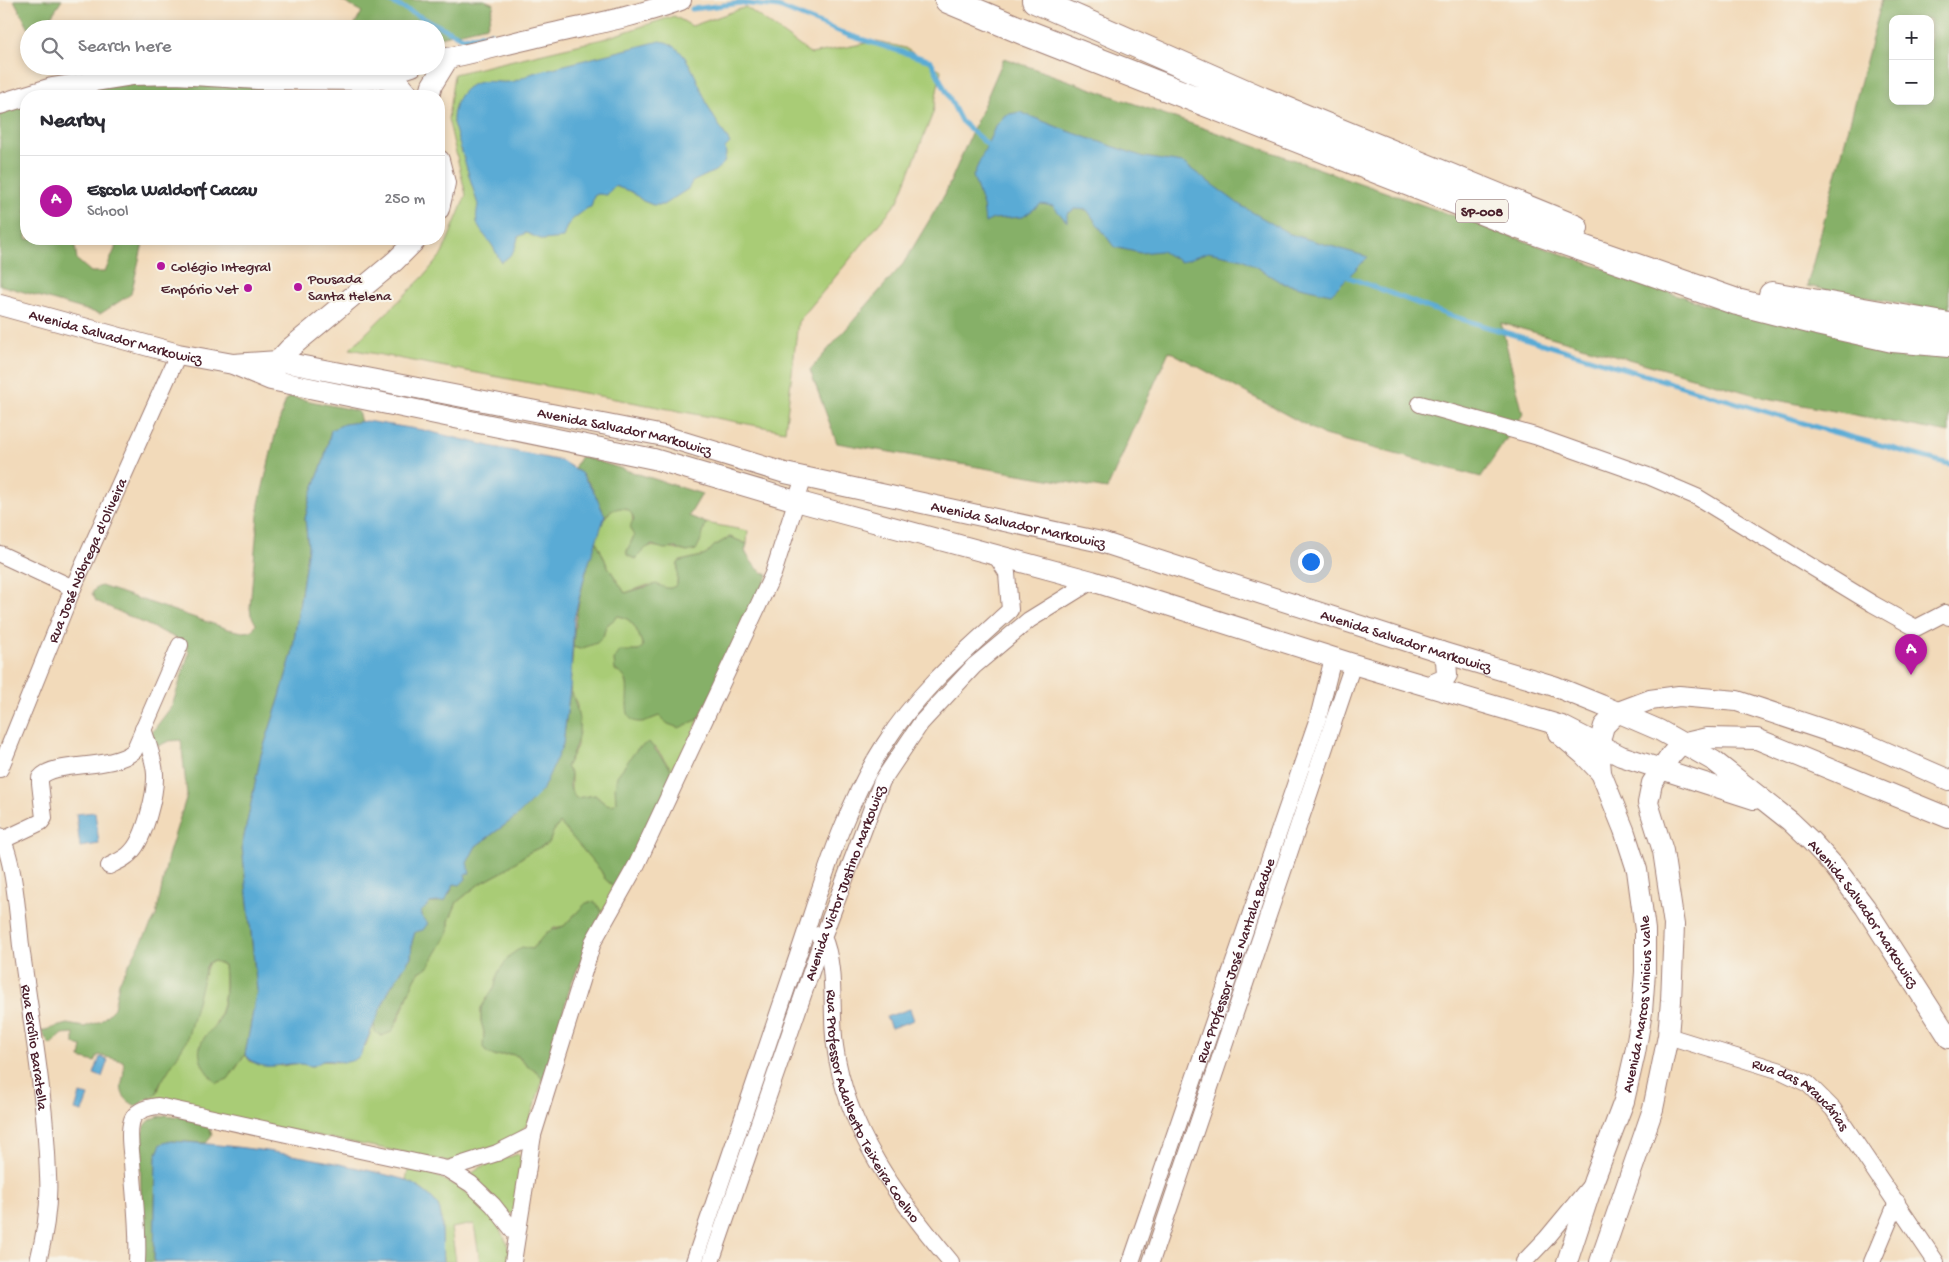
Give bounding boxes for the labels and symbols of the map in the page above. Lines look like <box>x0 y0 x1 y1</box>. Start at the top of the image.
road number: SP-008 <box>1456 200 1508 222</box>
place label: Colégio Integral <box>171 259 271 277</box>
marker: Colégio Integral <box>155 260 167 272</box>
place label: Pousada Santa Helena <box>307 271 392 306</box>
place label: Empório Vet <box>161 281 240 299</box>
marker: Pousada Santa Helena <box>292 281 304 293</box>
marker: Empório Vet <box>242 282 254 294</box>
street label: Avenida Salvador Markowicz <box>27 306 204 369</box>
street label: Avenida Salvador Markowicz <box>536 405 714 461</box>
street label: Rua José Nóbrega d'Oliveira <box>45 475 132 646</box>
street label: Avenida Salvador Markowicz <box>929 498 1108 554</box>
your location <box>1298 549 1324 575</box>
street label: Avenida Salvador Markowicz <box>1318 607 1494 678</box>
pin: A <box>1895 634 1927 675</box>
street label: Avenida Victor Justino Markowicz <box>802 783 891 984</box>
street label: Avenida Salvador Markowicz <box>1803 836 1922 992</box>
street label: Rua Professor José Nantala Badue <box>1193 856 1280 1066</box>
street label: Avenida Marcos Vinicius Valle <box>1619 914 1656 1095</box>
street label: Rua Ercílio Baratella <box>16 984 50 1112</box>
street label: Rua Professor Adalberto Teixeira Coelho <box>821 989 923 1227</box>
street label: Rua das Araucárias <box>1750 1056 1852 1135</box>

